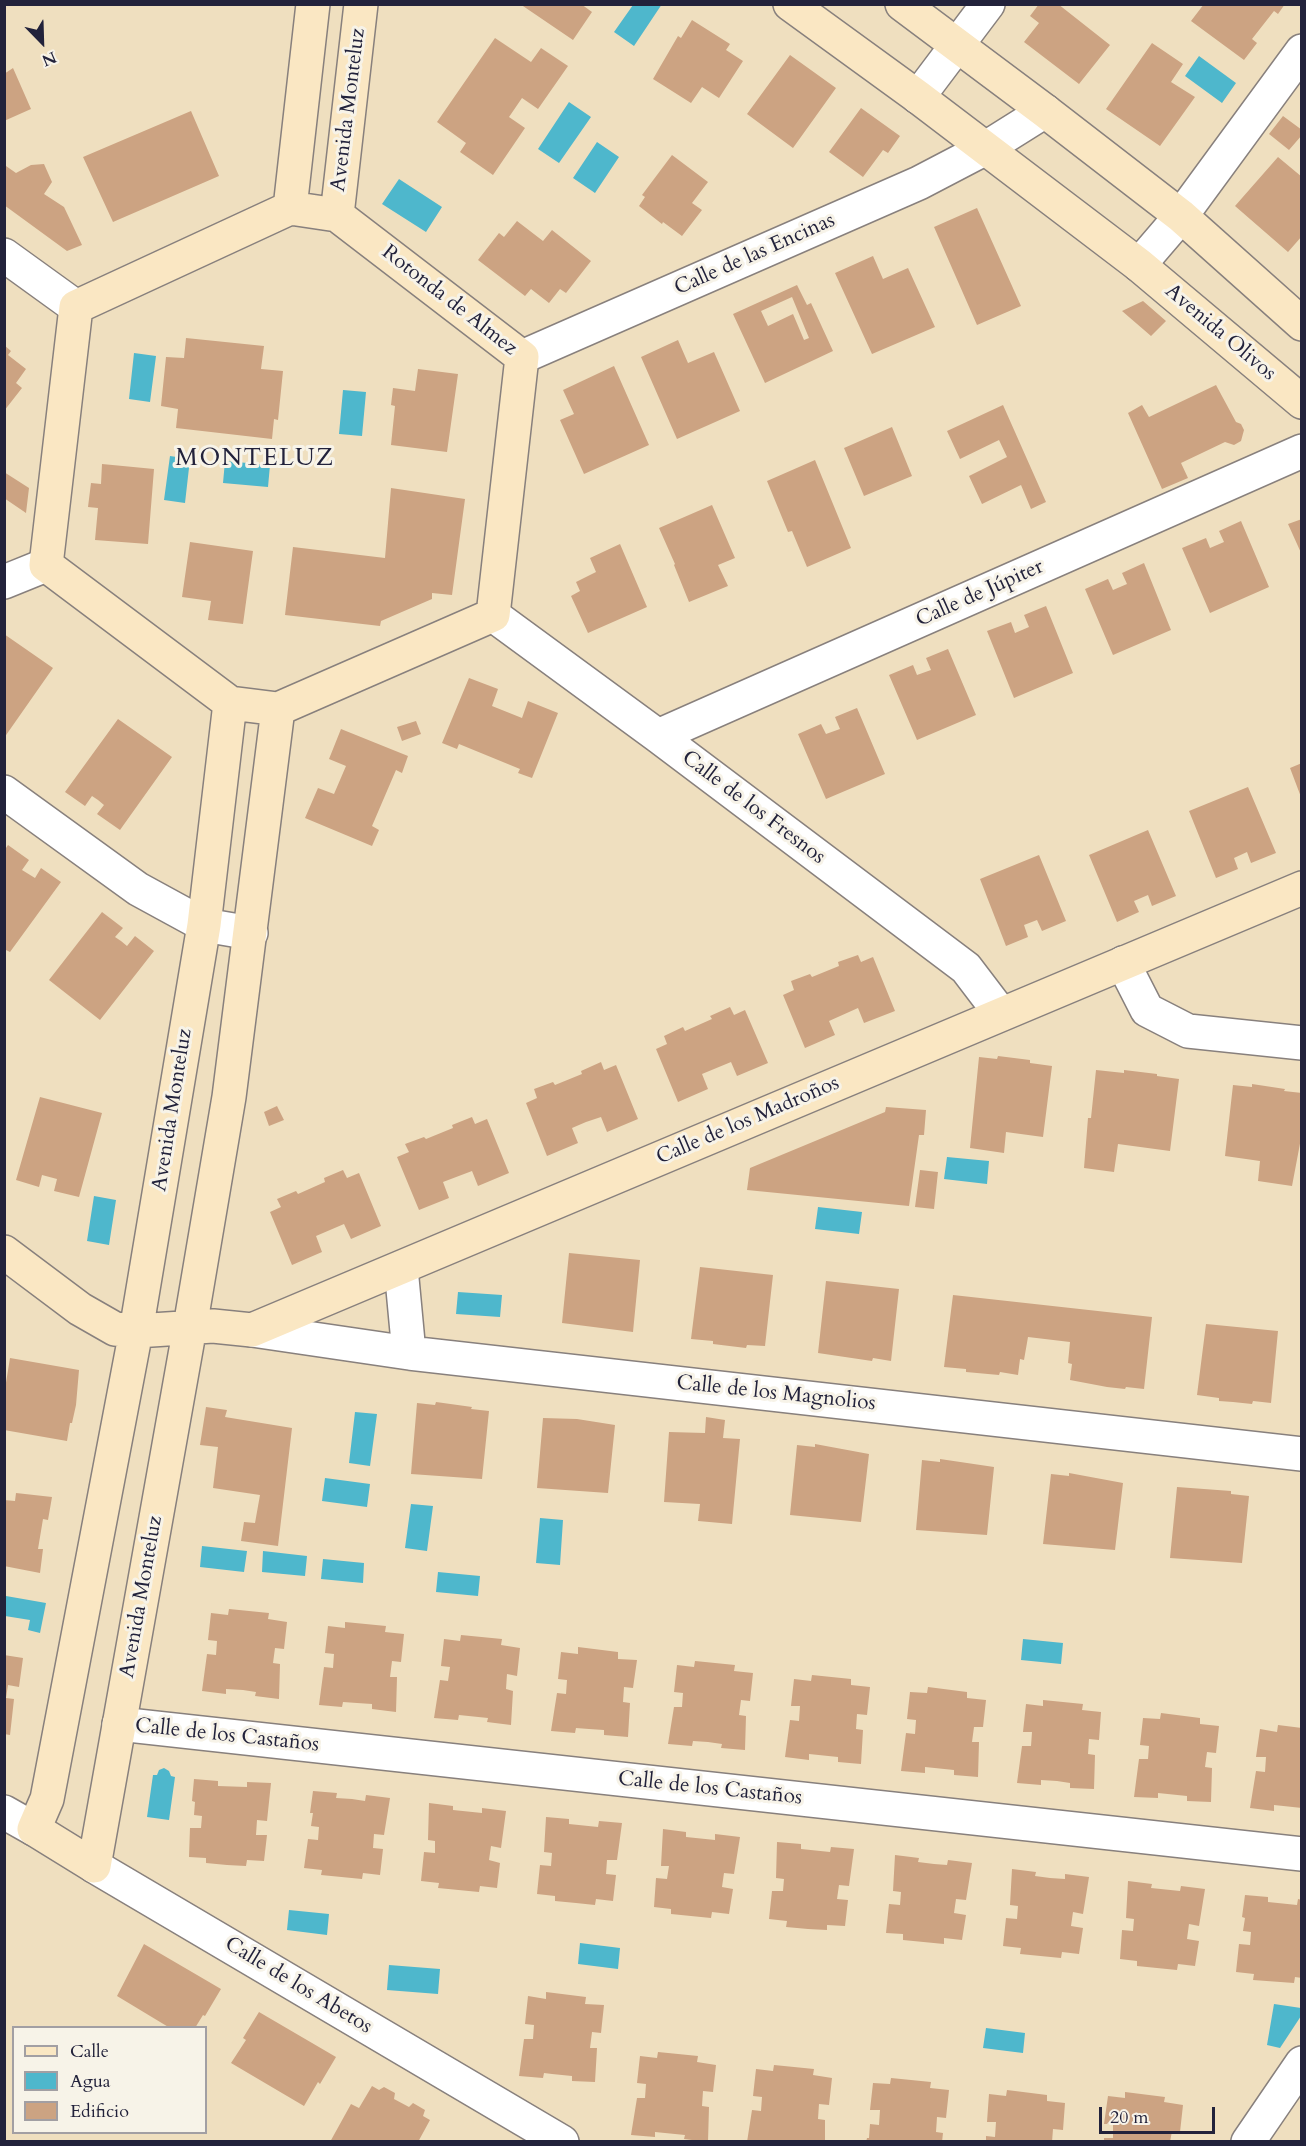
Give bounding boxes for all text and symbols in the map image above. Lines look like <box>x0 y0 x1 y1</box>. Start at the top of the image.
north arrow <box>12 12 72 72</box>
street label: Avenida Monteluz <box>326 27 372 193</box>
text: N <box>38 46 60 71</box>
street label: Calle de las Encinas <box>671 208 839 302</box>
street label: Rotonda de Almez <box>376 240 522 362</box>
street label: Avenida Olivos <box>1159 279 1281 387</box>
district label: MONTELUZ <box>175 445 335 473</box>
street label: Calle de Júpiter <box>912 555 1048 633</box>
street label: Calle de los Fresnos <box>676 746 830 870</box>
street label: Avenida Monteluz <box>148 1027 198 1193</box>
street label: Calle de los Madroños <box>653 1071 843 1171</box>
street label: Calle de los Magnolios <box>675 1371 877 1417</box>
street label: Avenida Monteluz <box>115 1514 169 1680</box>
street label: Calle de los Castaños <box>134 1714 320 1758</box>
street label: Calle de los Castaños <box>617 1767 803 1811</box>
street label: Calle de los Abetos <box>220 1932 376 2040</box>
legend <box>12 2026 207 2134</box>
text: Calle <box>70 2039 109 2064</box>
text: Agua <box>70 2069 111 2094</box>
scale bar <box>1102 2095 1218 2133</box>
text: Edificio <box>70 2099 129 2124</box>
text: 20 m <box>1110 2105 1149 2130</box>

